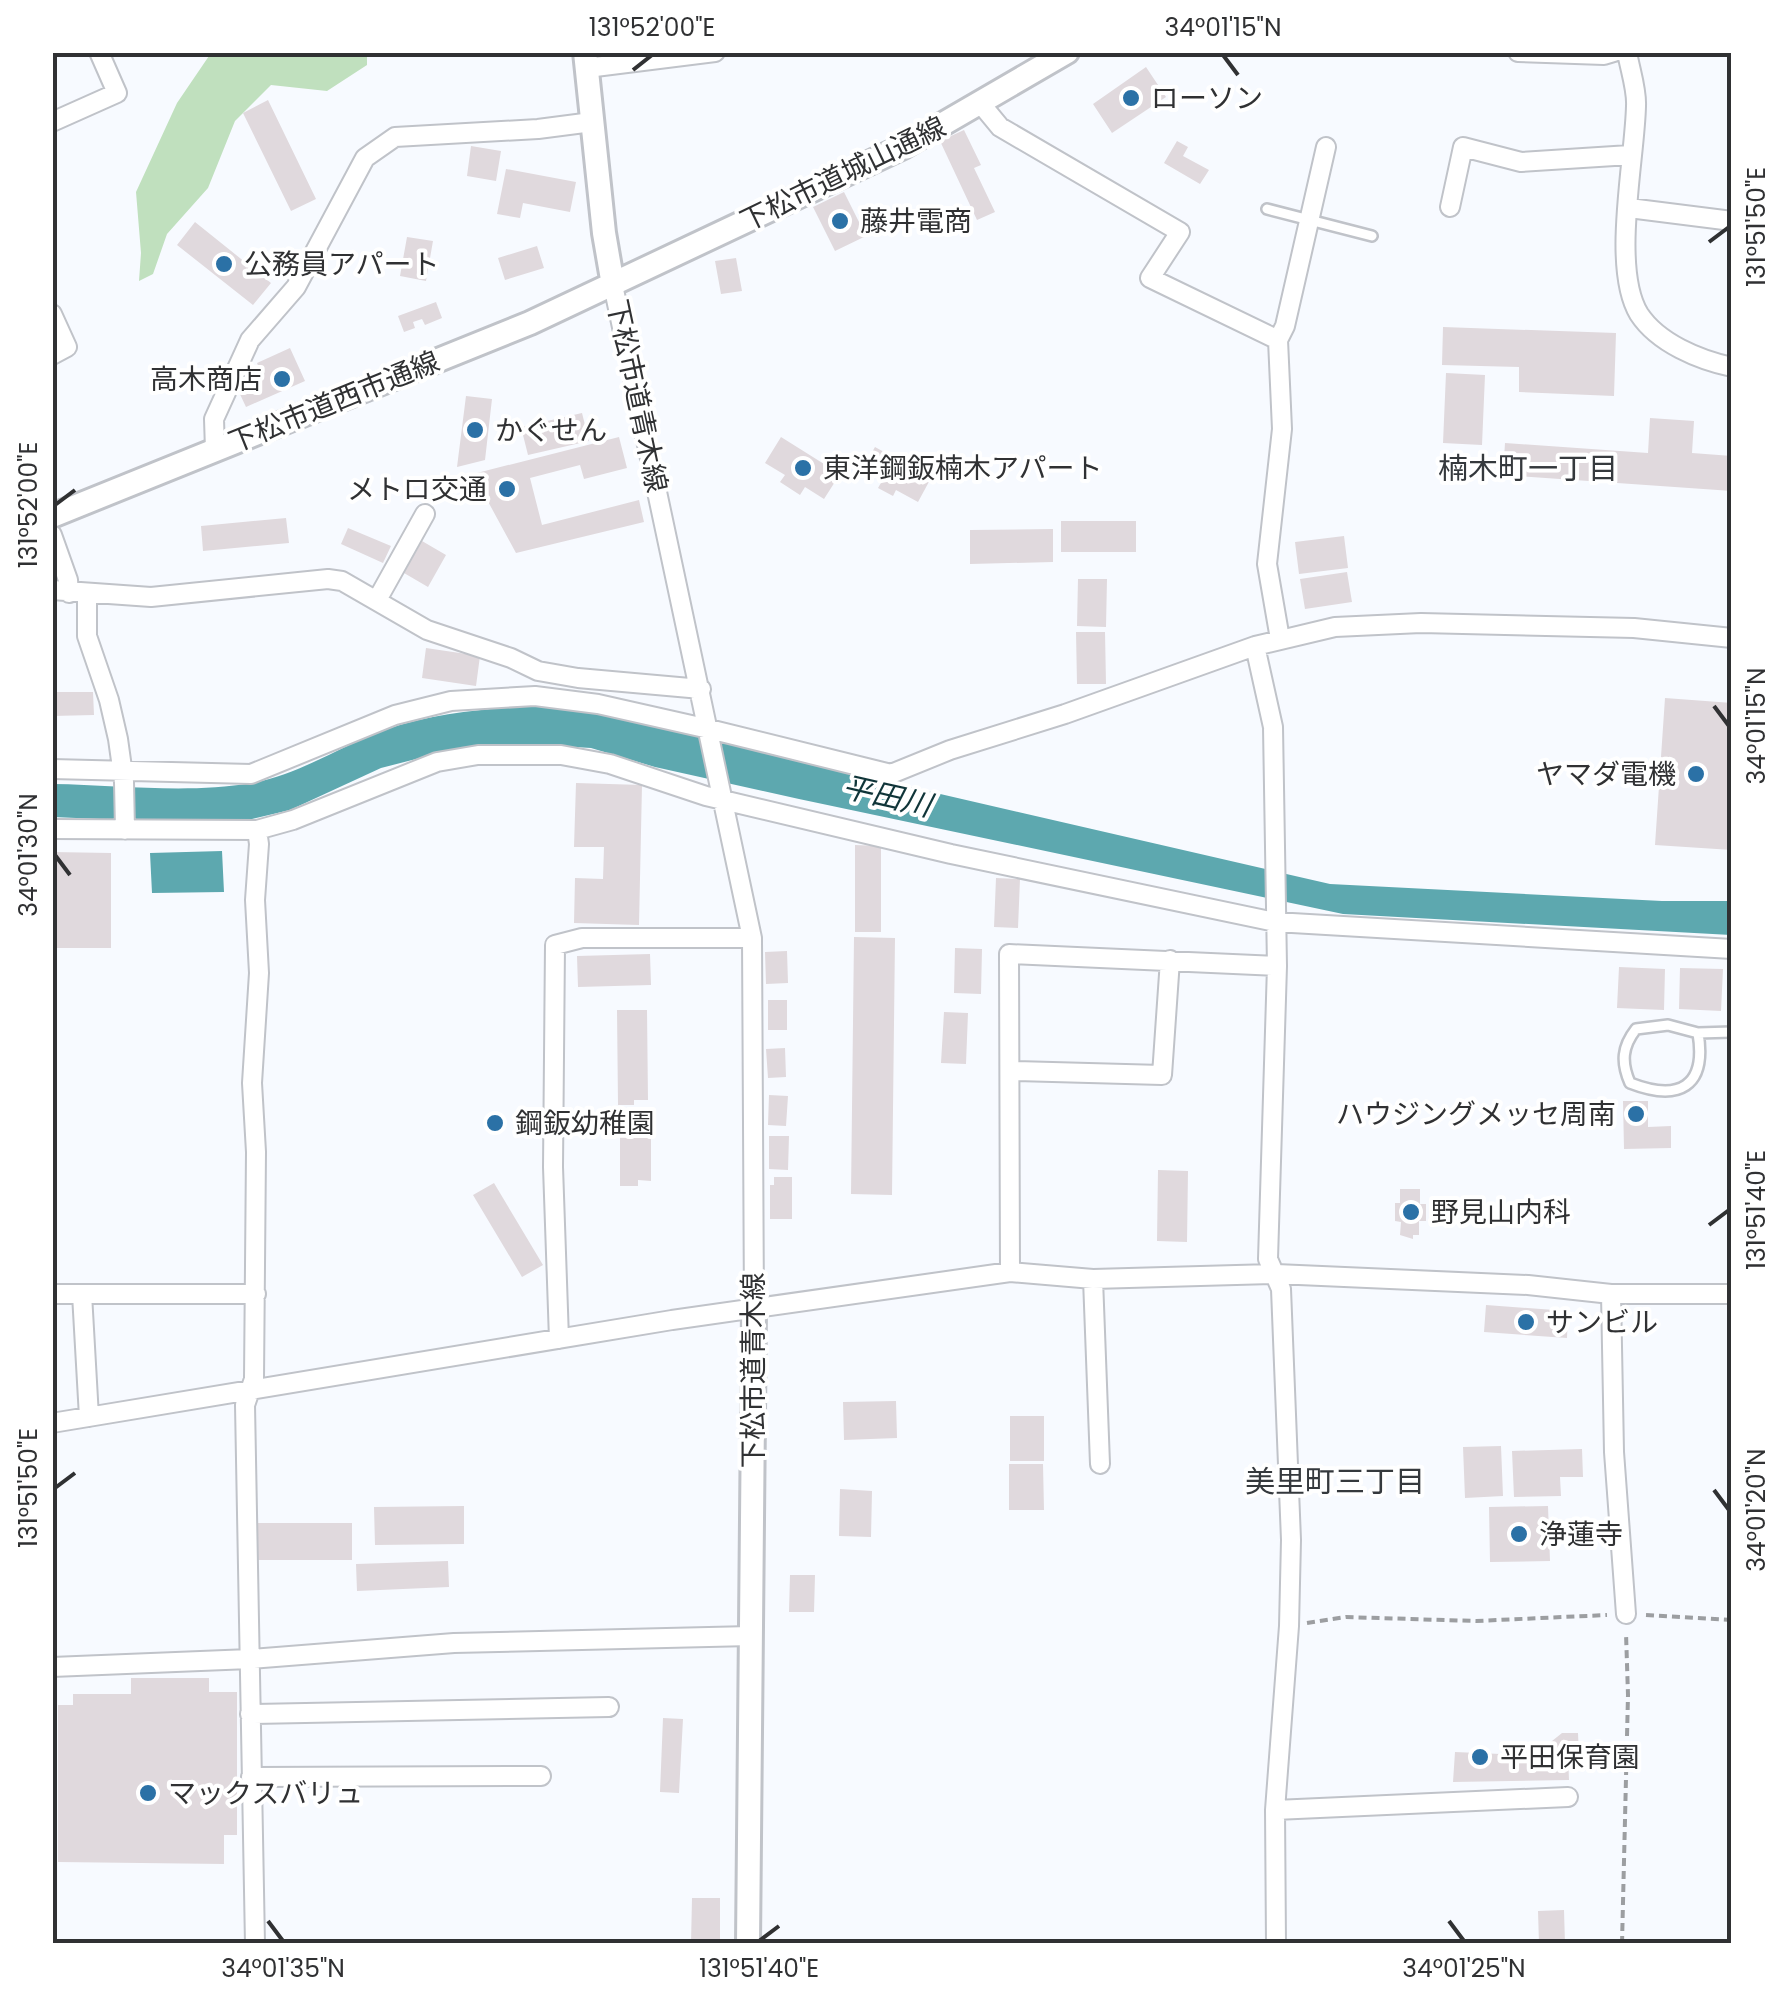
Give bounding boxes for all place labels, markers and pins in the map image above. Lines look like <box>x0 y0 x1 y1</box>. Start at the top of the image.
place label: ローソン <box>1151 79 1263 118</box>
marker: ローソン <box>1120 87 1142 109</box>
place label: 藤井電商 <box>860 202 972 241</box>
marker: 藤井電商 <box>829 210 851 232</box>
place label: 公務員アパート <box>244 245 439 284</box>
marker: 公務員アパート <box>213 253 235 275</box>
place label: 高木商店 <box>150 360 262 399</box>
marker: 高木商店 <box>271 368 293 390</box>
place label: かぐせん <box>495 411 607 450</box>
marker: かぐせん <box>464 419 486 441</box>
place label: 東洋鋼鈑楠木アパート <box>823 449 1102 488</box>
marker: 東洋鋼鈑楠木アパート <box>792 457 814 479</box>
place label: メトロ交通 <box>347 470 487 509</box>
marker: メトロ交通 <box>496 478 518 500</box>
place label: ヤマダ電機 <box>1536 755 1676 794</box>
marker: ヤマダ電機 <box>1685 763 1707 785</box>
place label: ハウジングメッセ周南 <box>1336 1095 1616 1134</box>
marker: ハウジングメッセ周南 <box>1625 1103 1647 1125</box>
place label: 鋼鈑幼稚園 <box>515 1104 655 1143</box>
marker: 鋼鈑幼稚園 <box>484 1112 506 1134</box>
place label: 野見山内科 <box>1431 1193 1571 1232</box>
marker: 野見山内科 <box>1400 1201 1422 1223</box>
place label: サンビル <box>1546 1303 1658 1342</box>
marker: サンビル <box>1515 1311 1537 1333</box>
place label: 浄蓮寺 <box>1539 1515 1623 1554</box>
marker: 浄蓮寺 <box>1508 1523 1530 1545</box>
place label: 平田保育園 <box>1500 1738 1640 1777</box>
marker: 平田保育園 <box>1469 1746 1491 1768</box>
place label: マックスバリュ <box>168 1774 363 1813</box>
marker: マックスバリュ <box>137 1782 159 1804</box>

